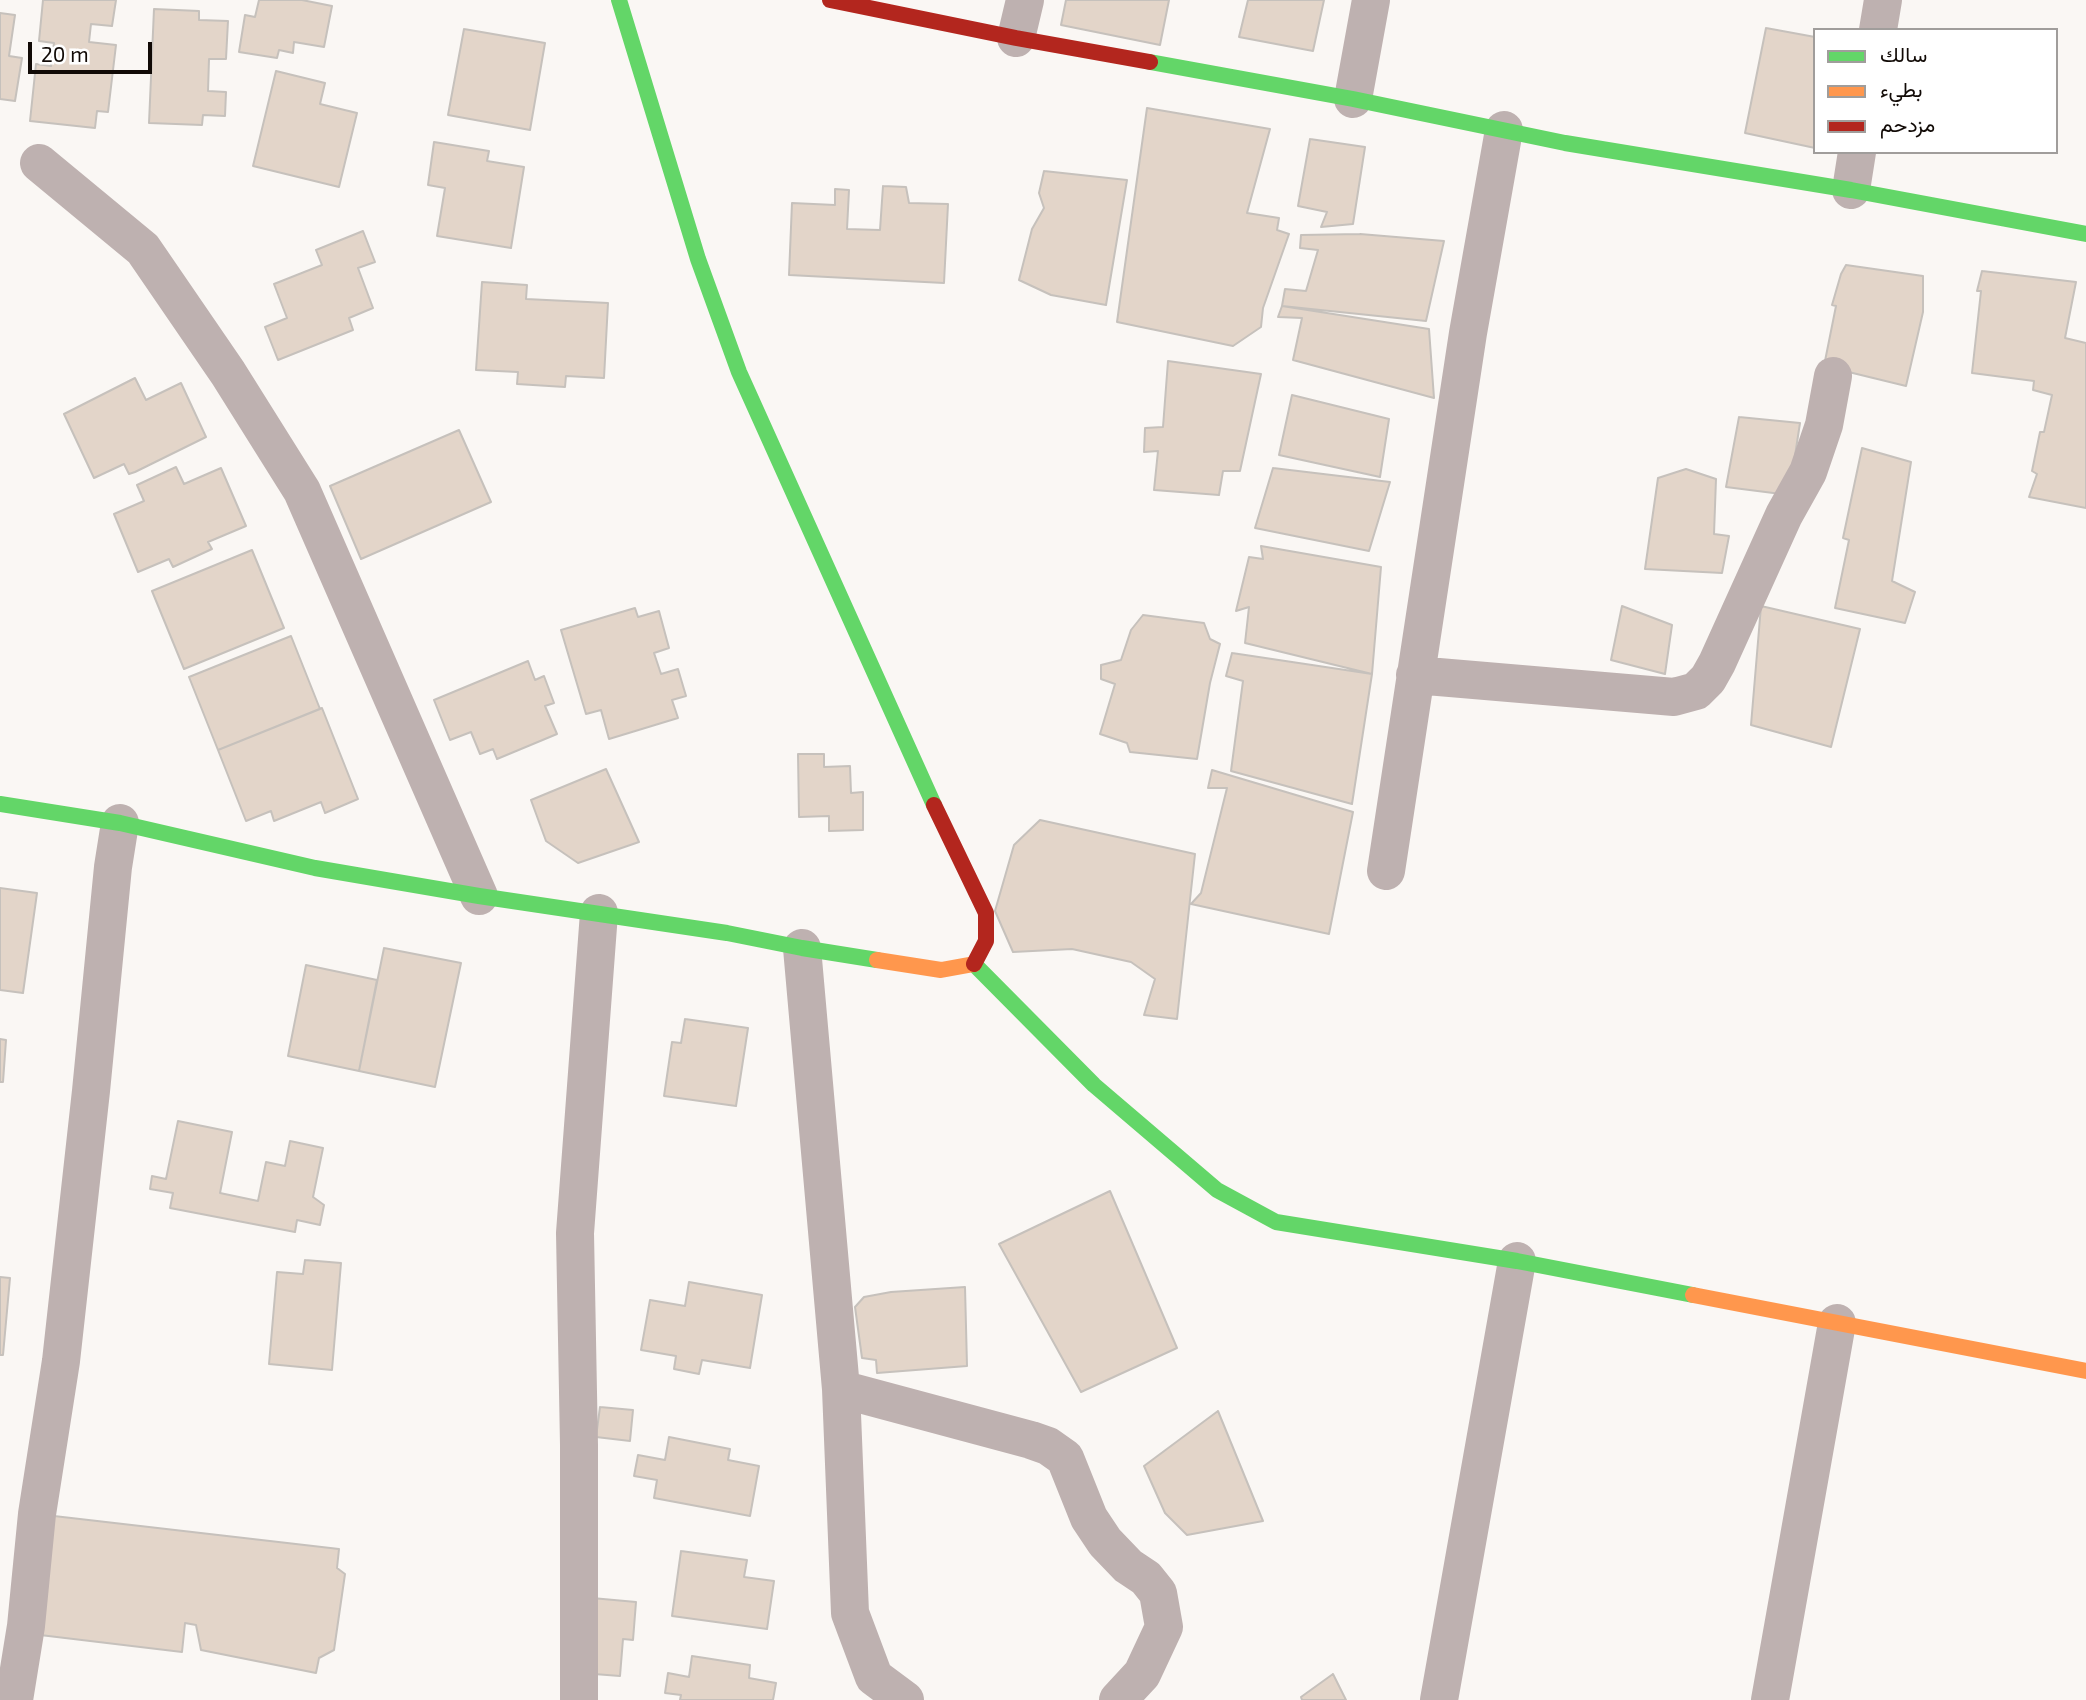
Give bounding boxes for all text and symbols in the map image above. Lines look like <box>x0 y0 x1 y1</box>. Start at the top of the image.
scale bar <box>32 28 156 72</box>
legend <box>1813 28 2058 154</box>
text: 20 m <box>41 41 89 66</box>
text: سالك <box>1880 41 1927 66</box>
text: بطيء <box>1880 76 1923 101</box>
text: مزدحم <box>1880 111 1935 136</box>

